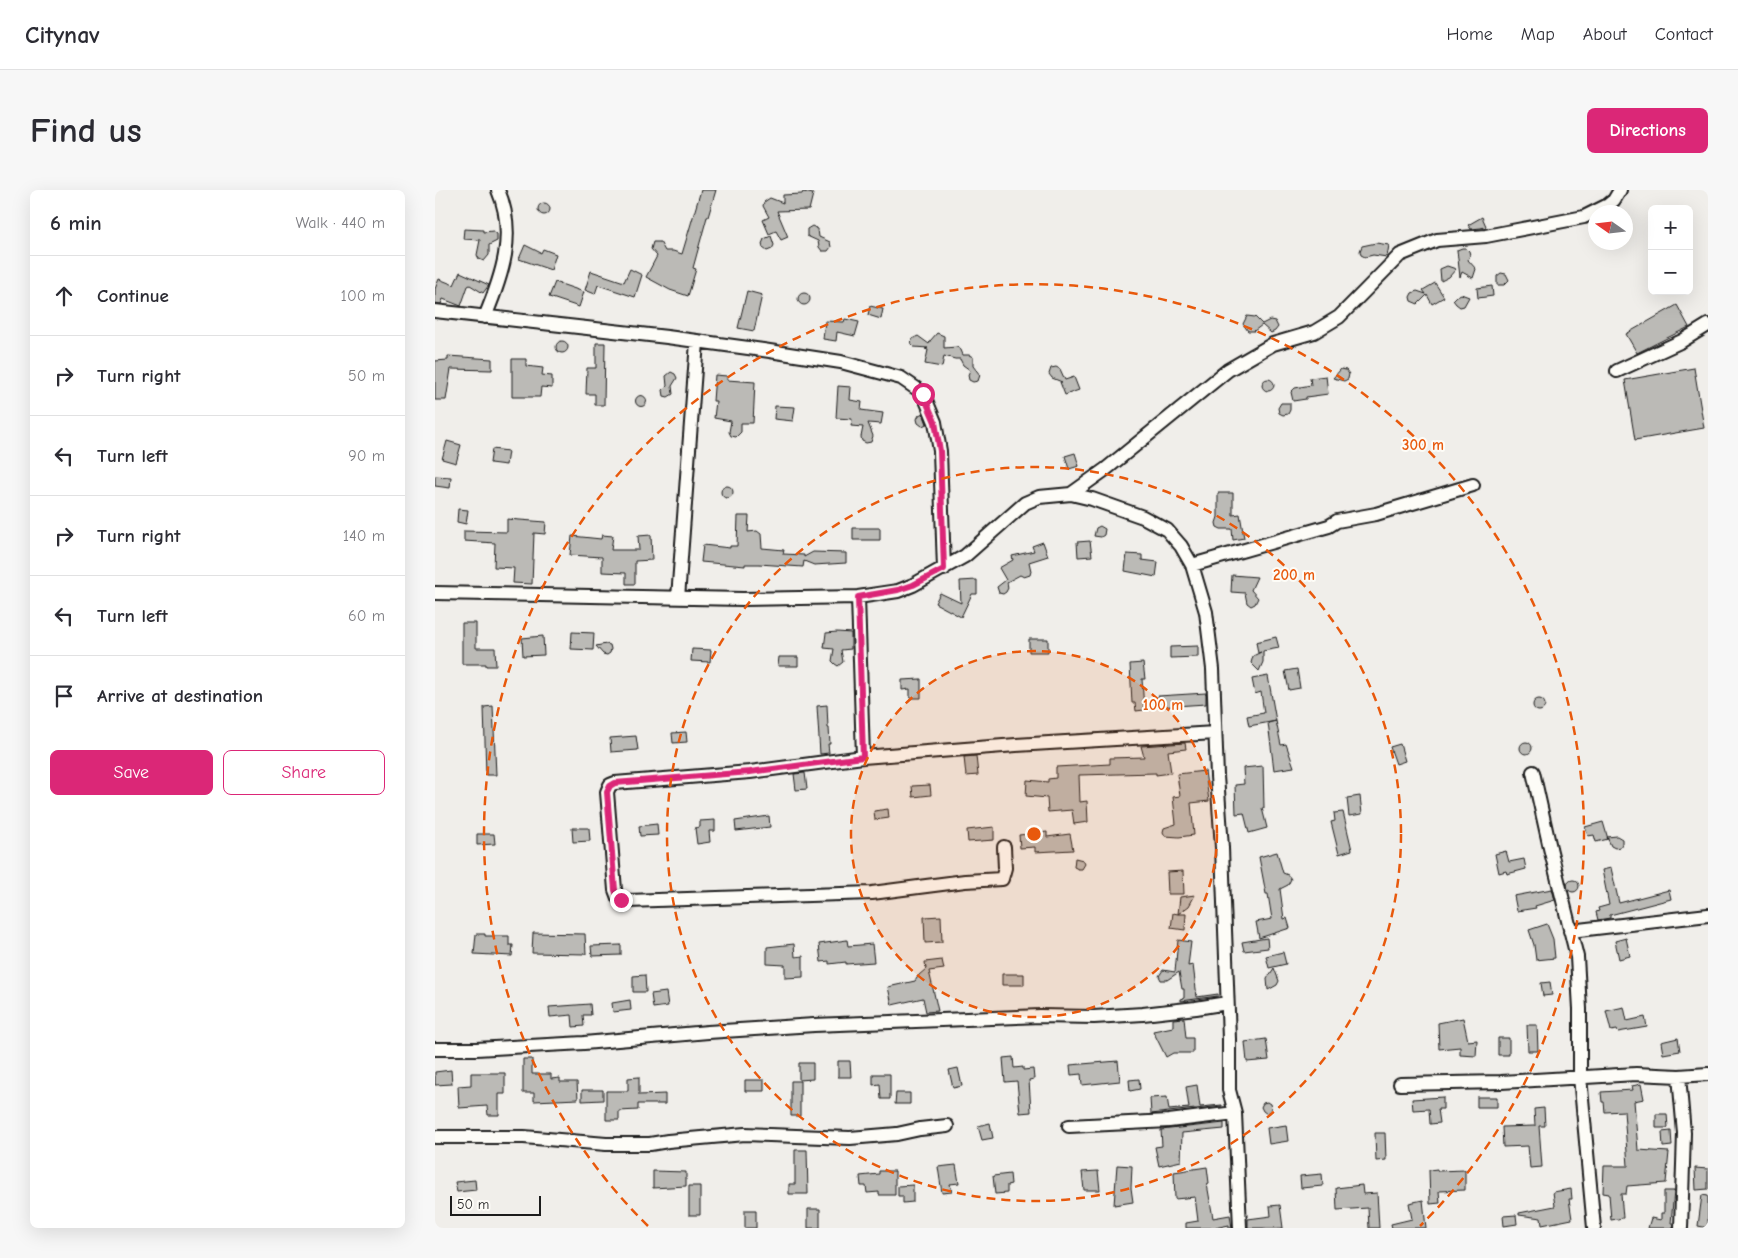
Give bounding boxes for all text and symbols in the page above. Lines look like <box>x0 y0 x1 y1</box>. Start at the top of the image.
text: Citynav <box>25 21 100 49</box>
text: Home <box>1446 24 1493 45</box>
text: Map <box>1521 24 1555 45</box>
text: About <box>1583 24 1627 45</box>
text: Contact <box>1655 24 1713 45</box>
button: Directions <box>1587 108 1708 153</box>
text: Find us <box>30 110 142 151</box>
north arrow <box>1588 205 1633 250</box>
map controls <box>1648 205 1693 295</box>
button: + <box>1648 205 1693 250</box>
text: 6 min <box>50 211 102 235</box>
text: Walk · 440 m <box>295 214 385 232</box>
button: − <box>1648 250 1693 295</box>
icon: ahead <box>50 282 78 310</box>
text: Continue <box>97 285 169 307</box>
text: 100 m <box>341 287 385 305</box>
icon: right <box>50 362 78 390</box>
text: Turn right <box>97 365 181 387</box>
text: 50 m <box>348 367 385 385</box>
route start <box>912 383 935 406</box>
text: 300 m <box>1402 436 1444 454</box>
icon: left <box>50 442 78 470</box>
text: Turn left <box>97 445 168 467</box>
text: 90 m <box>348 447 385 465</box>
icon: right <box>50 522 78 550</box>
text: Turn right <box>97 525 181 547</box>
text: 140 m <box>343 527 385 545</box>
text: 200 m <box>1273 566 1315 584</box>
icon: left <box>50 602 78 630</box>
text: Turn left <box>97 605 168 627</box>
text: 60 m <box>348 607 385 625</box>
icon: arrive <box>50 682 78 710</box>
text: Arrive at destination <box>97 685 263 707</box>
text: 100 m <box>1143 696 1183 714</box>
button: Save <box>50 750 213 795</box>
button: Share <box>223 750 385 795</box>
centre of rings <box>1025 825 1043 843</box>
route end <box>610 889 633 912</box>
scale bar <box>450 1193 541 1216</box>
text: 50 m <box>457 1196 489 1213</box>

